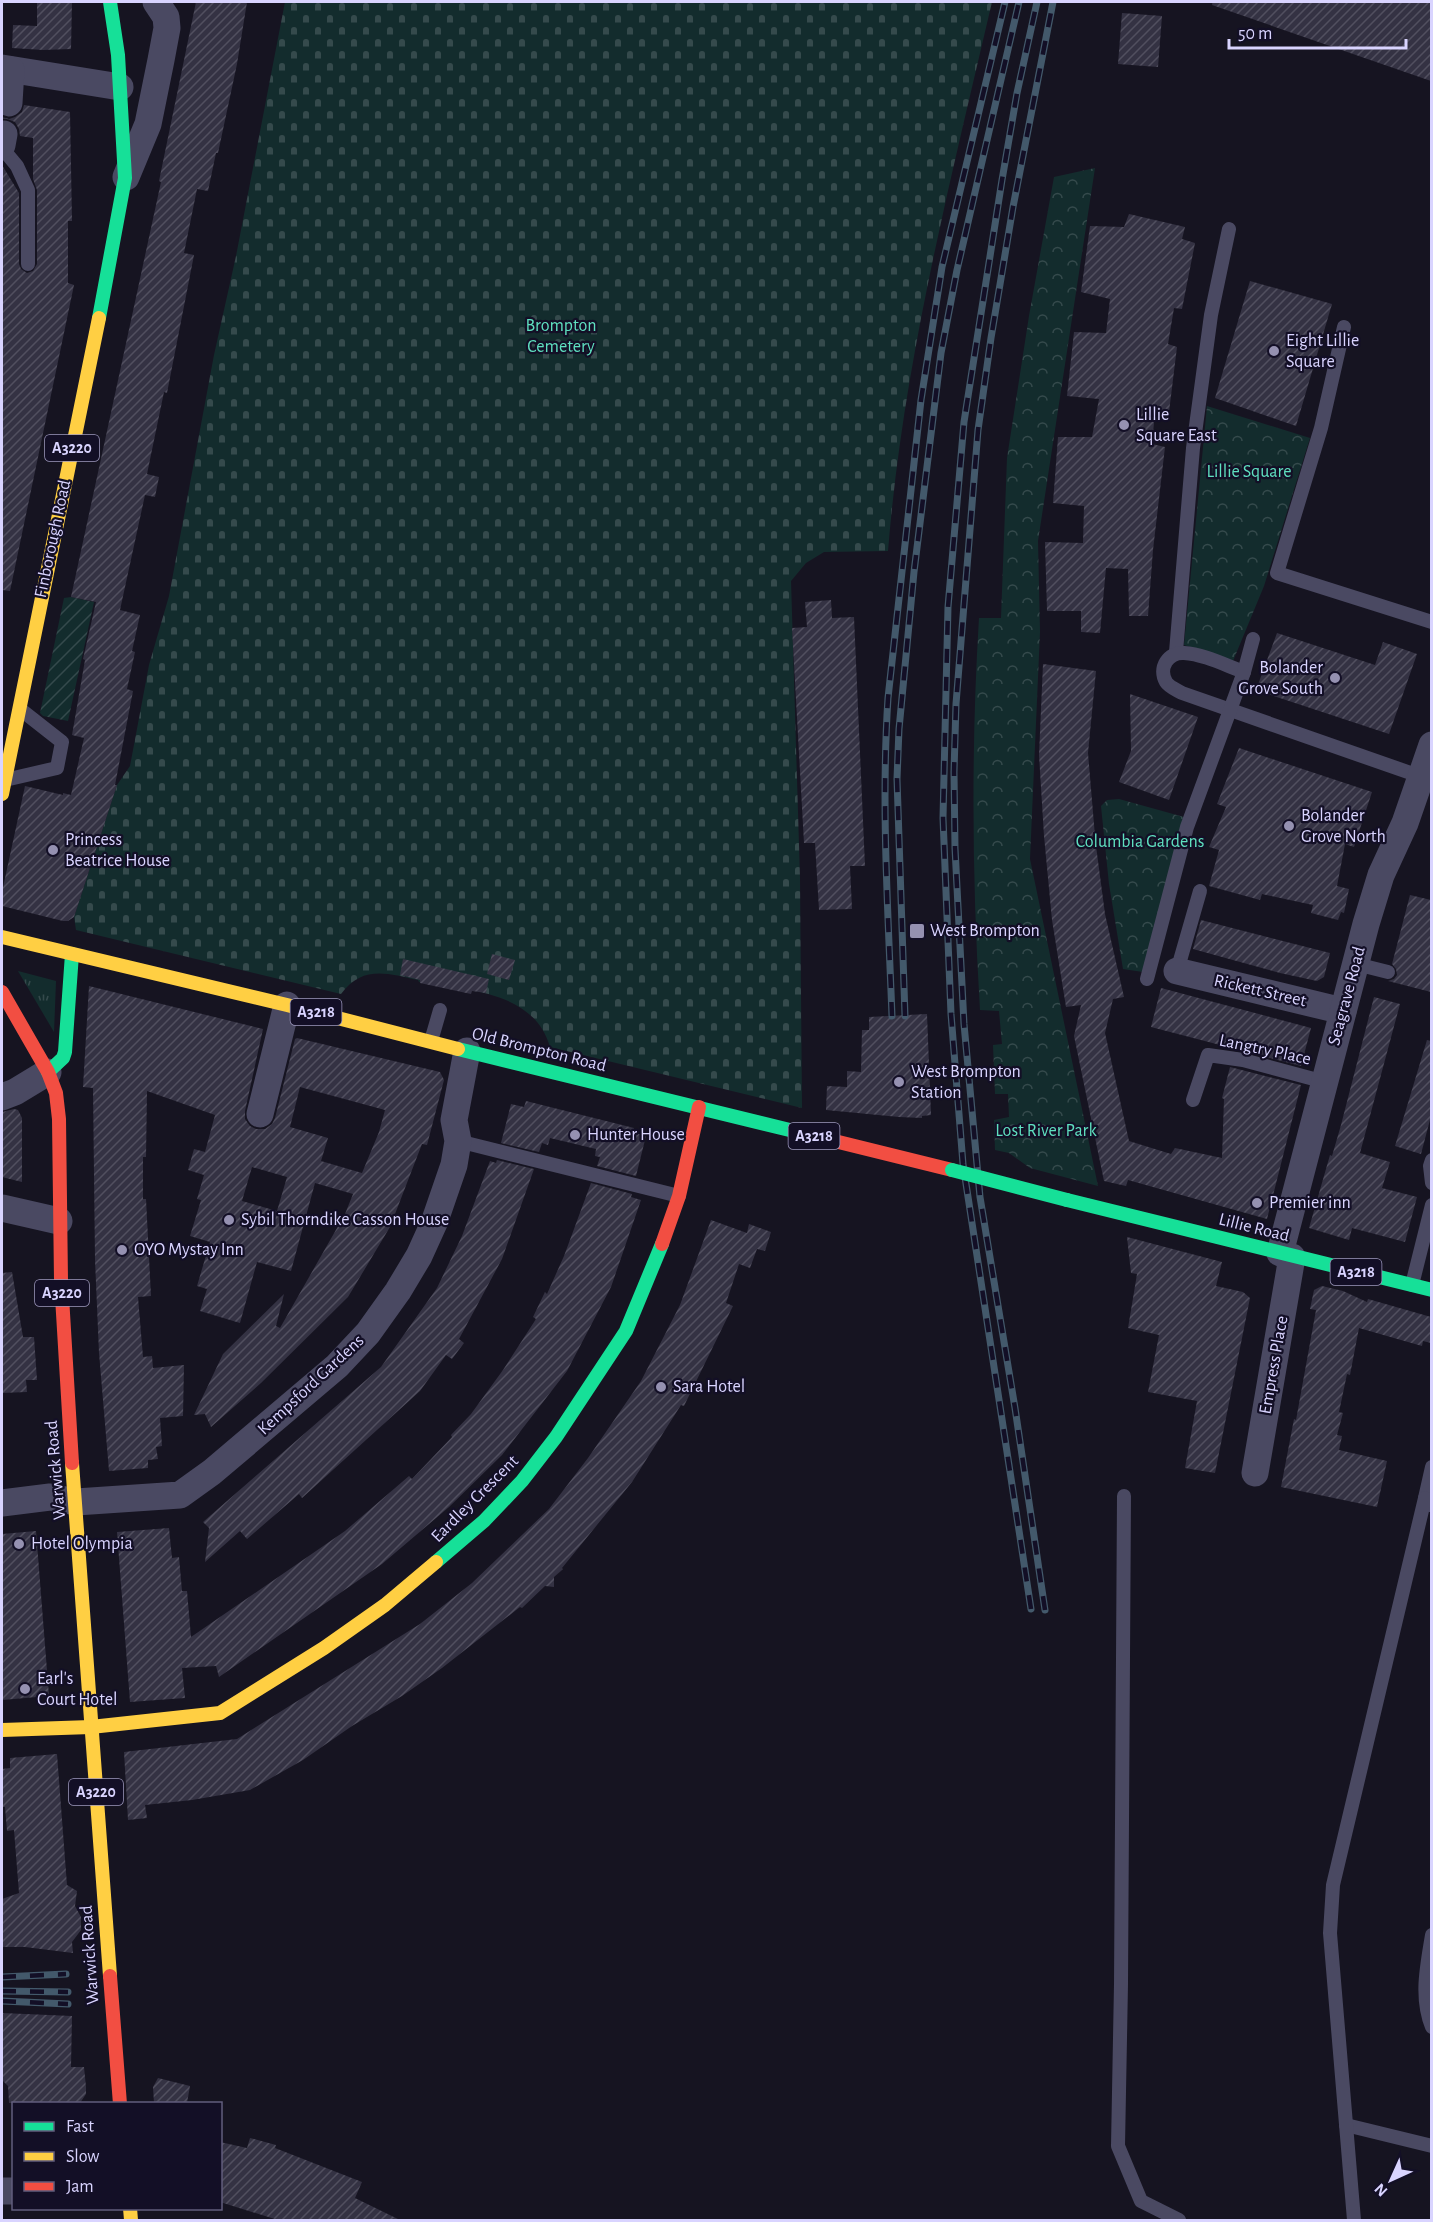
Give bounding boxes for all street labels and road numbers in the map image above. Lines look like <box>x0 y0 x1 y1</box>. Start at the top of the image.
road number: A3220 <box>45 435 99 461</box>
street label: Finborough Road <box>32 478 74 600</box>
street label: Seagrave Road <box>1325 945 1369 1047</box>
street label: Rickett Street <box>1212 972 1308 1010</box>
road number: A3218 <box>290 999 342 1025</box>
street label: Old Brompton Road <box>470 1025 608 1075</box>
street label: Langtry Place <box>1217 1031 1313 1069</box>
road number: A3218 <box>788 1123 840 1149</box>
street label: Lillie Road <box>1217 1211 1291 1245</box>
road number: A3218 <box>1330 1259 1382 1285</box>
road number: A3220 <box>35 1280 89 1306</box>
street label: Empress Place <box>1256 1314 1292 1416</box>
street label: Kempsford Gardens <box>254 1331 368 1439</box>
street label: Warwick Road <box>43 1420 69 1520</box>
street label: Eardley Crescent <box>428 1452 522 1546</box>
road number: A3220 <box>69 1779 123 1805</box>
street label: Warwick Road <box>78 1905 102 2005</box>

